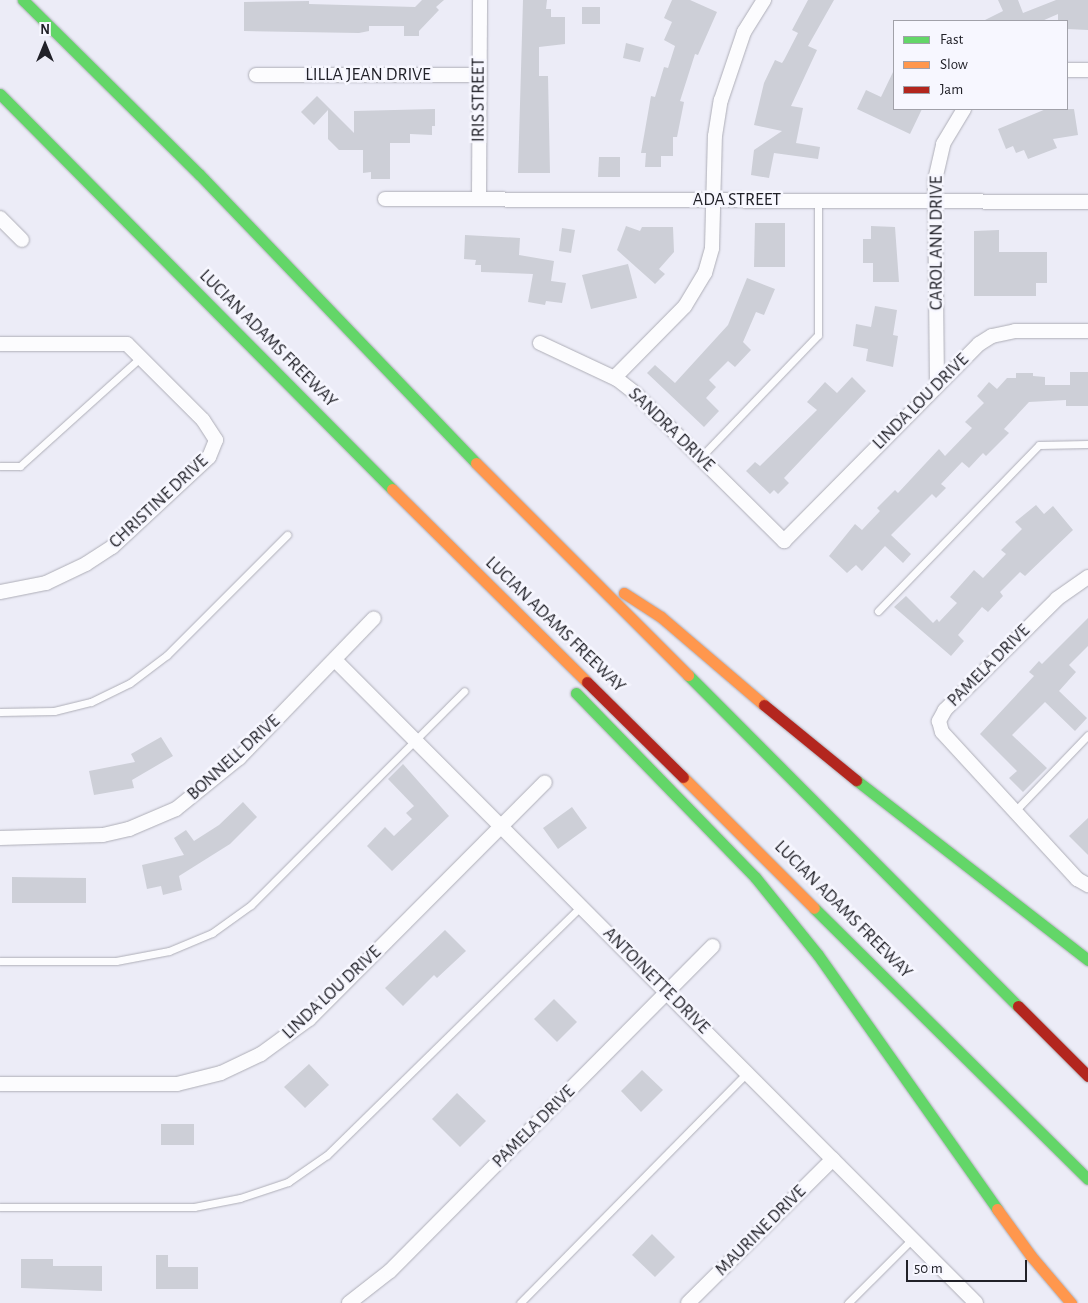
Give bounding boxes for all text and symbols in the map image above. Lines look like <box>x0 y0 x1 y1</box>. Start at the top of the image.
north arrow <box>20 20 70 70</box>
legend <box>893 20 1068 110</box>
text: N <box>40 23 50 37</box>
text: Fast <box>940 32 963 47</box>
text: Slow <box>940 57 968 72</box>
street label: IRIS STREET <box>468 58 490 142</box>
street label: LILLA JEAN DRIVE <box>305 64 431 86</box>
text: Jam <box>940 82 963 97</box>
street label: CAROL ANN DRIVE <box>926 176 948 310</box>
street label: ADA STREET <box>693 189 781 211</box>
street label: LUCIAN ADAMS FREEWAY <box>194 265 342 413</box>
street label: LINDA LOU DRIVE <box>869 350 973 454</box>
street label: SANDRA DRIVE <box>624 384 718 476</box>
street label: CHRISTINE DRIVE <box>105 451 213 553</box>
street label: LUCIAN ADAMS FREEWAY <box>480 553 630 697</box>
street label: PAMELA DRIVE <box>943 620 1035 712</box>
street label: BONNELL DRIVE <box>183 711 285 805</box>
street label: LUCIAN ADAMS FREEWAY <box>769 836 917 984</box>
street label: ANTOINETTE DRIVE <box>598 923 714 1039</box>
street label: LINDA LOU DRIVE <box>278 942 386 1044</box>
street label: PAMELA DRIVE <box>488 1081 580 1173</box>
street label: MAURINE DRIVE <box>711 1181 811 1281</box>
scale bar <box>908 1250 1029 1282</box>
text: 50 m <box>914 1261 943 1276</box>

